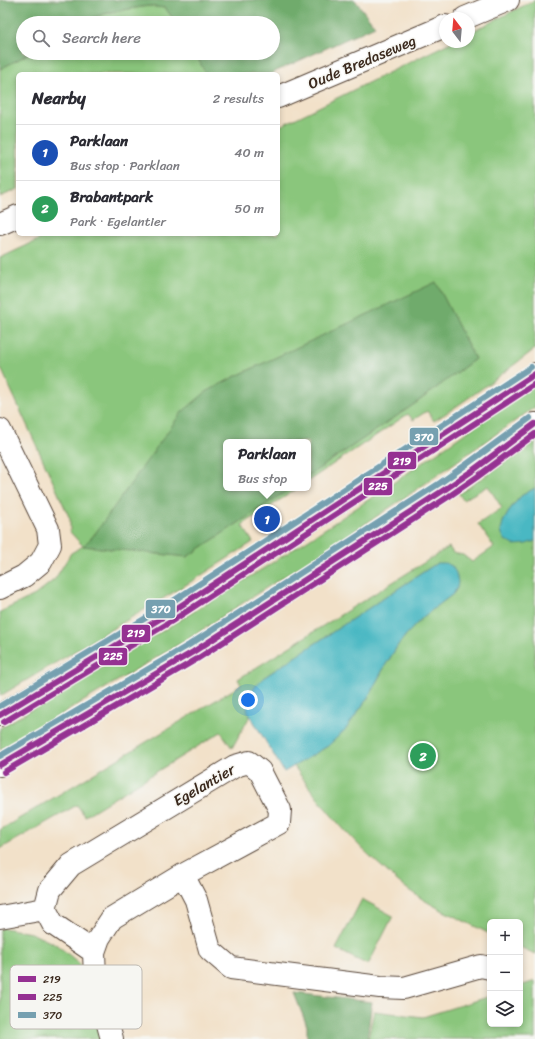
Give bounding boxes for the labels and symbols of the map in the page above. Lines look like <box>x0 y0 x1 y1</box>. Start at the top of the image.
north arrow <box>439 12 475 48</box>
street label: Oude Bredaseweg <box>304 27 420 97</box>
line badge: 370 <box>409 427 439 446</box>
text: 370 <box>413 428 434 447</box>
line badge: 219 <box>387 451 417 470</box>
text: 219 <box>392 452 411 471</box>
line badge: 225 <box>363 477 393 496</box>
text: 225 <box>367 477 388 496</box>
pin: 1 <box>254 504 280 534</box>
line badge: 370 <box>145 599 176 619</box>
text: 370 <box>150 600 171 619</box>
line badge: 219 <box>121 624 151 643</box>
text: 219 <box>126 624 145 643</box>
line badge: 225 <box>98 647 128 666</box>
text: 225 <box>102 647 123 666</box>
your location <box>238 690 258 710</box>
pin: 2 <box>410 741 436 771</box>
street label: Egelantier <box>168 756 241 813</box>
legend <box>10 965 142 1029</box>
text: 219 <box>43 970 61 989</box>
text: 225 <box>43 988 63 1007</box>
text: 370 <box>43 1006 62 1025</box>

